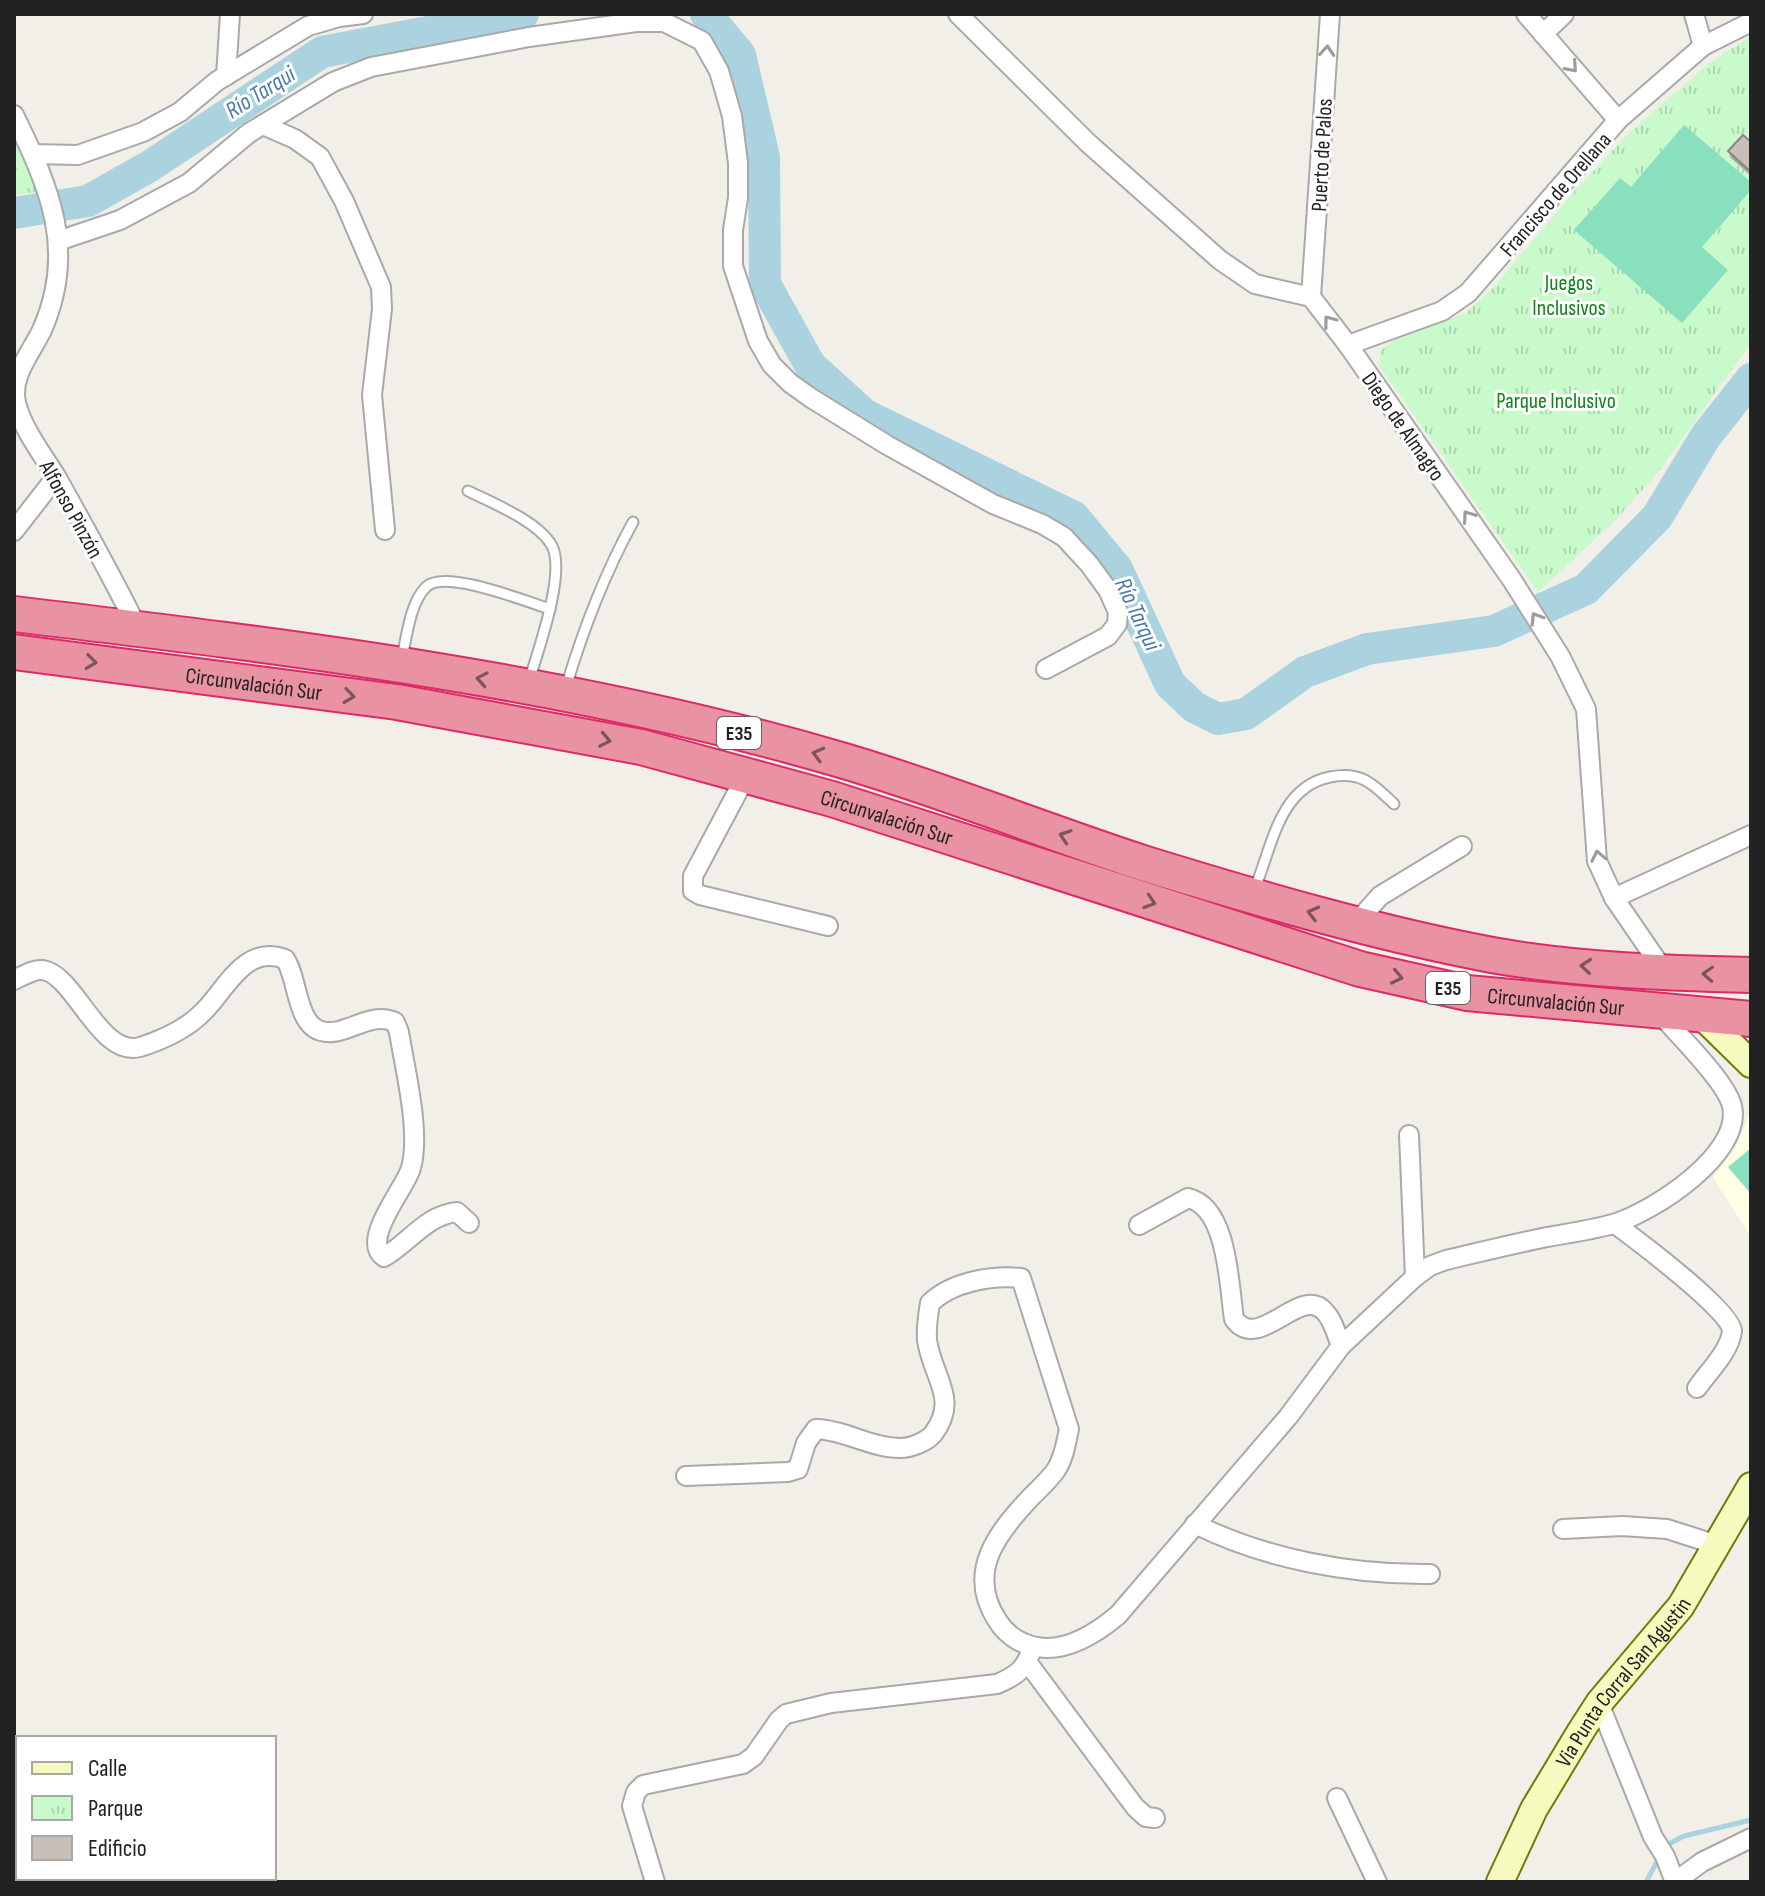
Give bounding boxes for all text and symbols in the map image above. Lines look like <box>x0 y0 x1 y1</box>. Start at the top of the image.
one-way arrow <box>1318 44 1335 57</box>
one-way arrow <box>1562 58 1577 73</box>
water label: Río Tarqui <box>220 59 301 125</box>
street label: Puerto de Palos <box>1306 98 1339 212</box>
street label: Francisco de Orellana <box>1495 127 1617 263</box>
park label: Juegos Inclusivos <box>1532 270 1606 322</box>
one-way arrow <box>1325 315 1339 330</box>
street label: Diego de Almagro <box>1355 367 1450 487</box>
park label: Parque Inclusivo <box>1496 388 1616 415</box>
street label: Alfonso Pinzón <box>32 455 109 563</box>
one-way arrow <box>1463 511 1478 525</box>
water label: Río Tarqui <box>1108 573 1167 656</box>
one-way arrow <box>1531 612 1546 627</box>
one-way arrow <box>84 653 98 670</box>
street label: Circunvalación Sur <box>184 663 324 707</box>
one-way arrow <box>475 672 489 689</box>
one-way arrow <box>343 687 356 704</box>
road number: E35 <box>717 717 761 749</box>
one-way arrow <box>598 731 612 748</box>
one-way arrow <box>811 746 825 763</box>
street label: Circunvalación Sur <box>817 785 956 852</box>
one-way arrow <box>1058 829 1072 845</box>
one-way arrow <box>1591 849 1608 863</box>
one-way arrow <box>1142 892 1156 908</box>
one-way arrow <box>1306 905 1320 922</box>
one-way arrow <box>1579 958 1592 975</box>
one-way arrow <box>1701 965 1714 982</box>
one-way arrow <box>1389 968 1403 985</box>
road number: E35 <box>1426 972 1470 1004</box>
street label: Circunvalación Sur <box>1486 983 1625 1022</box>
street label: Via Punta Corral San Agustin <box>1550 1593 1698 1772</box>
legend <box>16 1736 276 1880</box>
text: Calle <box>88 1754 127 1783</box>
text: Parque <box>88 1794 143 1823</box>
text: Edificio <box>88 1834 147 1863</box>

